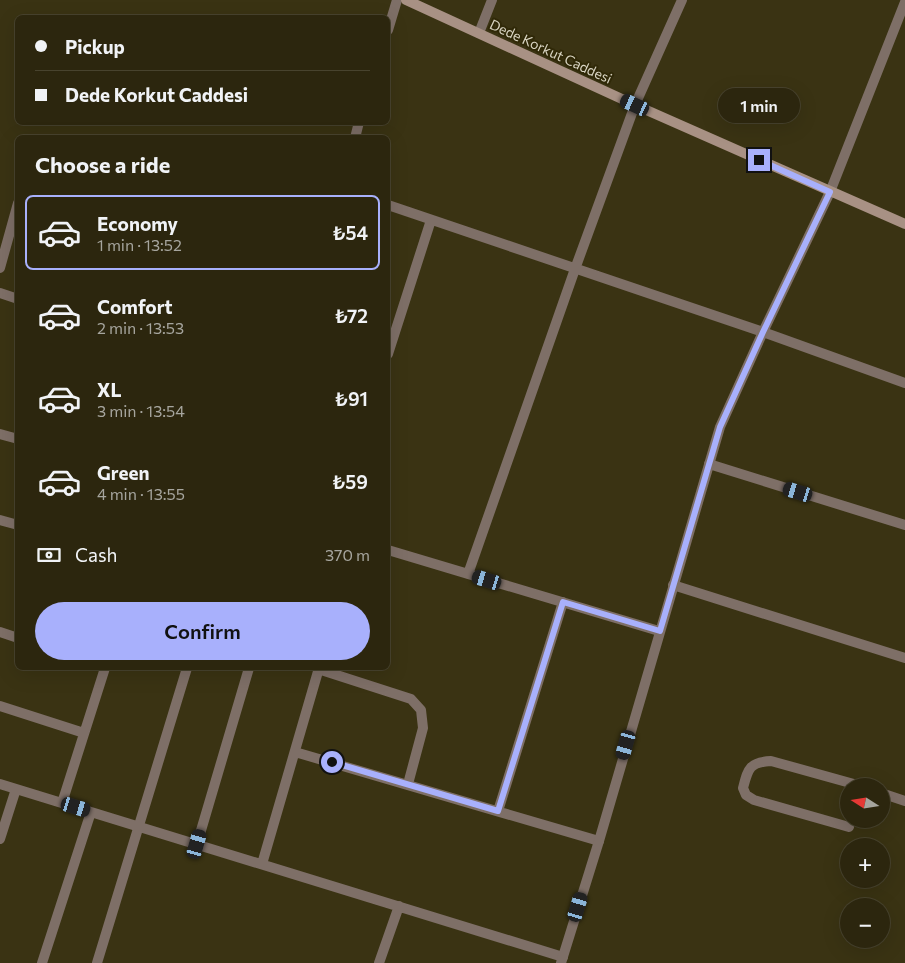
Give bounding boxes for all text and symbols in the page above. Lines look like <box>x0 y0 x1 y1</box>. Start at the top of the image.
street label: Dede Korkut Caddesi <box>487 15 615 87</box>
text: Pickup <box>65 35 125 58</box>
text: Dede Korkut Caddesi <box>65 83 248 106</box>
callout: 1 min <box>718 88 800 122</box>
car <box>618 92 651 118</box>
text: 1 min <box>740 96 778 115</box>
route end <box>748 149 770 171</box>
text: Choose a ride <box>35 151 170 178</box>
icon: car <box>37 210 82 255</box>
text: Economy <box>97 212 178 235</box>
text: ₺54 <box>332 221 368 244</box>
text: 1 min · 13:52 <box>97 235 182 254</box>
icon: car <box>37 293 82 338</box>
text: Comfort <box>97 295 173 318</box>
text: ₺72 <box>335 304 368 327</box>
text: 2 min · 13:53 <box>97 318 184 337</box>
icon: car <box>37 376 82 421</box>
text: XL <box>97 378 122 401</box>
text: ₺91 <box>334 387 368 410</box>
text: 3 min · 13:54 <box>97 401 185 420</box>
icon: car <box>37 459 82 504</box>
text: Green <box>97 461 149 484</box>
text: ₺59 <box>332 470 368 493</box>
car <box>781 480 814 504</box>
text: 4 min · 13:55 <box>97 484 185 503</box>
icon: cash <box>35 541 63 569</box>
text: Cash <box>75 543 117 566</box>
text: 370 m <box>325 545 370 564</box>
car <box>470 568 503 592</box>
button: Confirm <box>35 602 370 660</box>
car <box>614 729 637 761</box>
route start <box>321 751 343 773</box>
north arrow <box>840 778 890 828</box>
map controls <box>840 778 890 948</box>
car <box>59 795 92 819</box>
car <box>185 828 208 860</box>
button: + <box>840 838 890 888</box>
car <box>566 890 589 924</box>
button: − <box>840 898 890 948</box>

